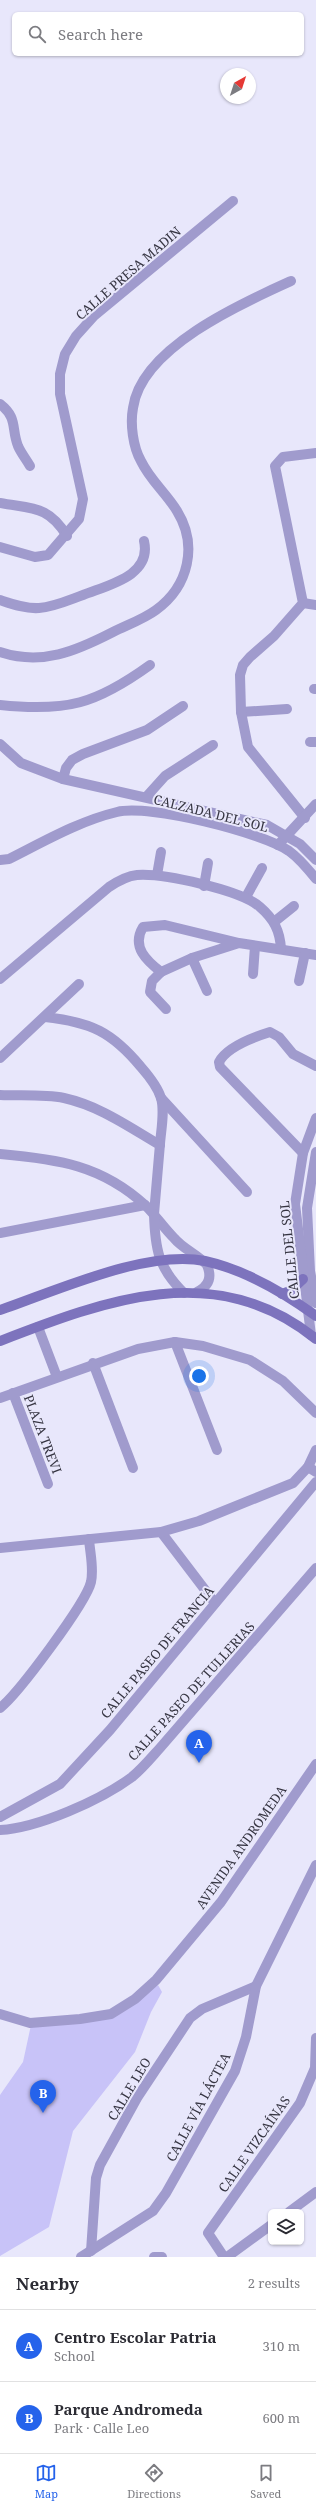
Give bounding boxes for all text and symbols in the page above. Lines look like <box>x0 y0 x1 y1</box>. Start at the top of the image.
search box <box>12 12 304 56</box>
icon: search <box>26 23 48 45</box>
text: Search here <box>58 24 143 44</box>
north arrow <box>220 68 256 104</box>
street label: CALLE PRESA MADIN <box>71 222 185 324</box>
street label: CALZADA DEL SOL <box>152 790 270 836</box>
street label: CALLE DEL SOL <box>275 1200 303 1300</box>
your location <box>189 1366 209 1386</box>
street label: PLAZA TREVI <box>20 1392 66 1476</box>
street label: CALLE PASEO DE FRANCIA <box>96 1581 218 1722</box>
street label: CALLE PASEO DE TULLERIAS <box>124 1618 258 1764</box>
pin: A <box>186 1730 212 1763</box>
street label: AVENIDA ANDROMEDA <box>192 1781 291 1912</box>
street label: CALLE VÍA LÁCTEA <box>162 2049 235 2165</box>
street label: CALLE LEO <box>103 2054 155 2124</box>
pin: B <box>30 2080 56 2113</box>
street label: CALLE VIZCAÍNAS <box>214 2092 294 2196</box>
map controls <box>268 2209 304 2245</box>
button: layers <box>268 2209 304 2245</box>
text: Nearby <box>16 2272 79 2295</box>
text: 2 results <box>248 2274 300 2292</box>
text: Centro Escolar Patria <box>54 2327 217 2347</box>
text: A <box>24 2337 34 2355</box>
text: 310 m <box>263 2337 300 2355</box>
text: School <box>54 2347 95 2365</box>
text: Parque Andromeda <box>54 2399 203 2419</box>
text: B <box>25 2409 33 2427</box>
text: 600 m <box>263 2409 300 2427</box>
text: Park · Calle Leo <box>54 2419 149 2437</box>
tab: Map <box>35 2462 58 2501</box>
tab: Directions <box>127 2462 181 2501</box>
tab: Saved <box>250 2462 281 2501</box>

